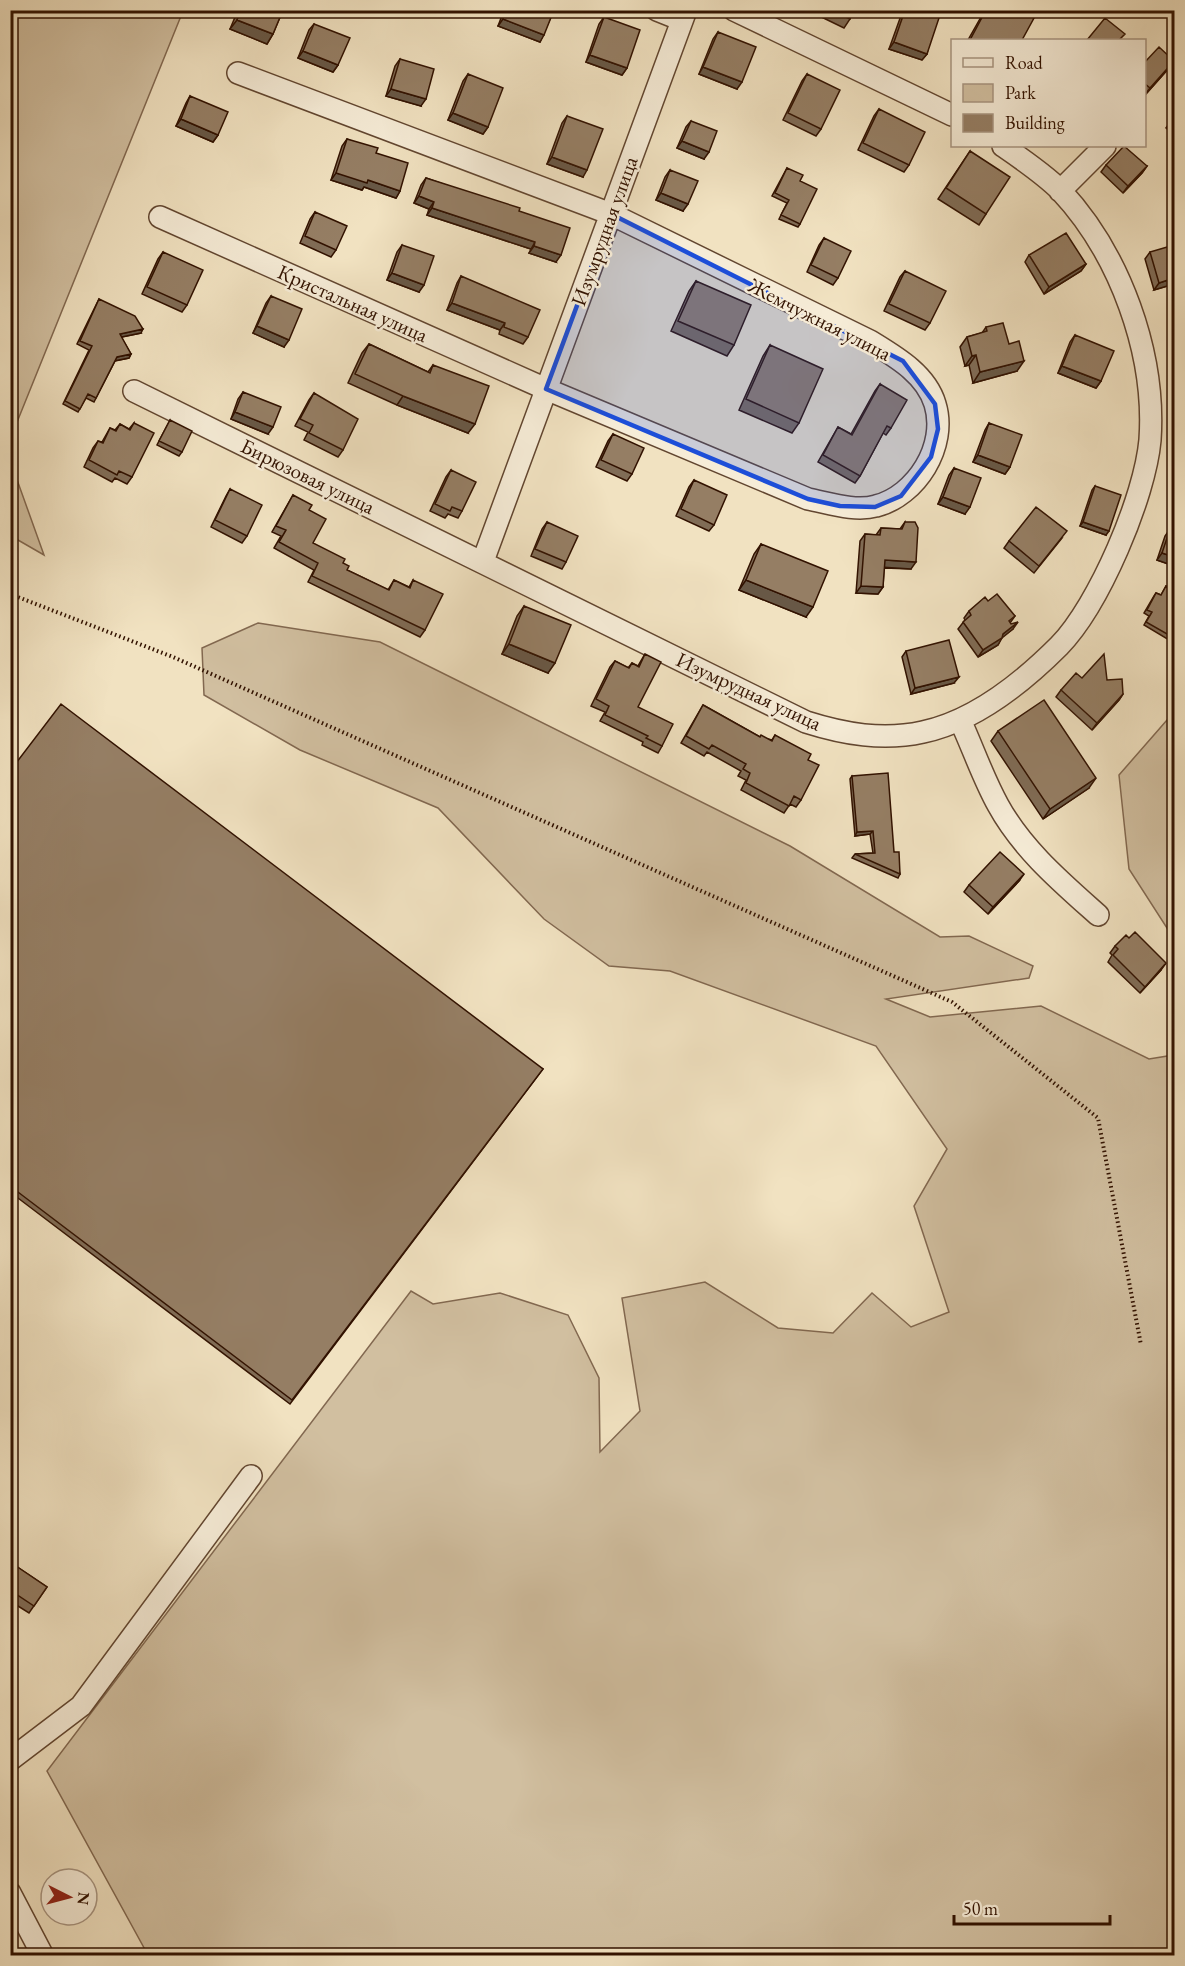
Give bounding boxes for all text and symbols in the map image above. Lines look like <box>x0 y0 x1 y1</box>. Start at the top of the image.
legend <box>951 39 1146 147</box>
text: Road <box>1005 51 1044 74</box>
text: Park <box>1005 81 1036 104</box>
text: Building <box>1005 111 1065 134</box>
street label: Изумрудная улица <box>564 152 644 310</box>
street label: Кристальная улица <box>274 258 433 348</box>
street label: Жемчужная улица <box>743 271 897 367</box>
street label: Бирюзовая улица <box>236 432 380 520</box>
street label: Изумрудная улица <box>672 645 827 737</box>
north arrow <box>39 1867 99 1927</box>
scale bar <box>954 1888 1110 1926</box>
text: N <box>72 1891 95 1906</box>
text: 50 m <box>963 1897 998 1920</box>

